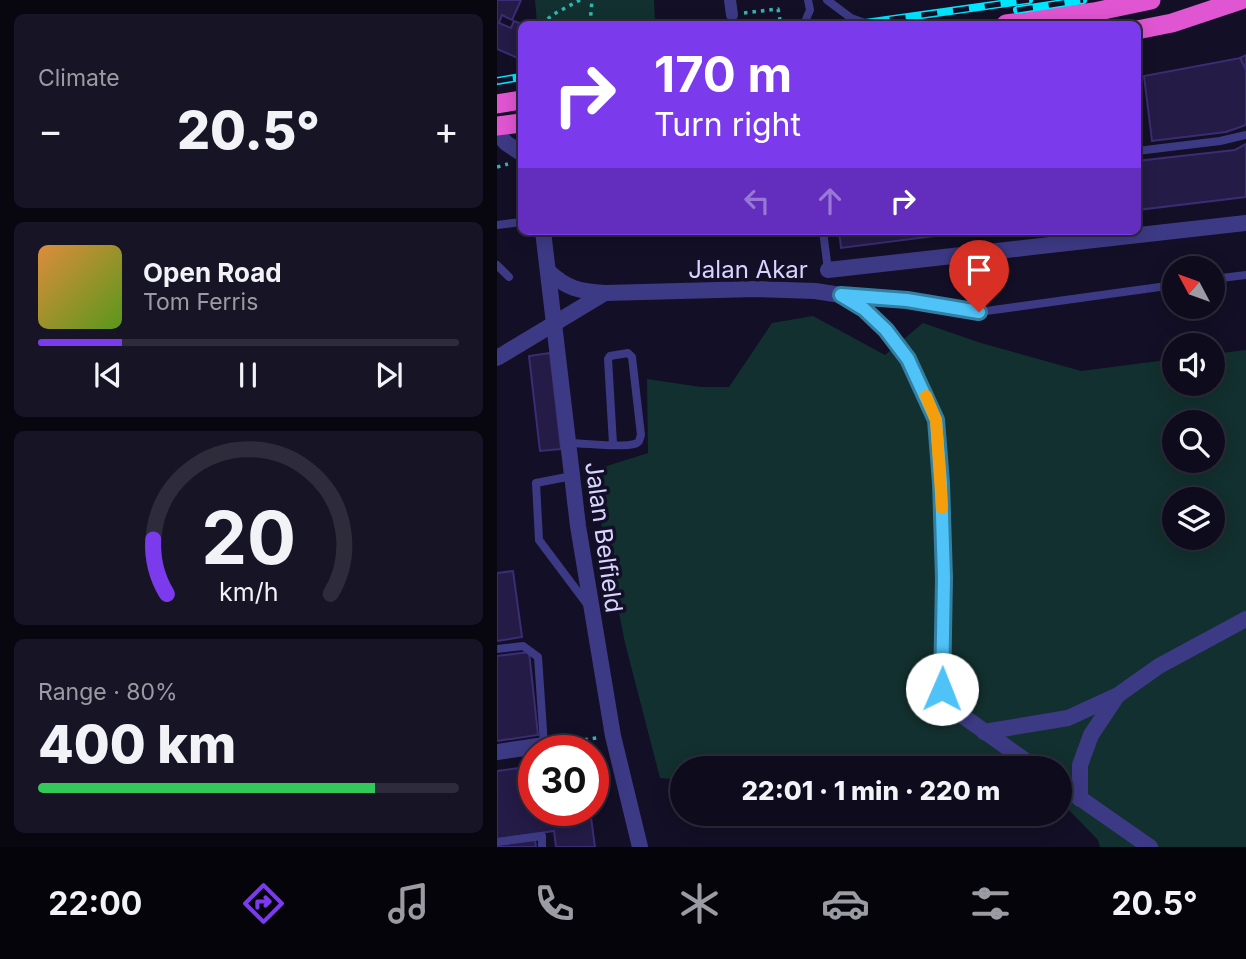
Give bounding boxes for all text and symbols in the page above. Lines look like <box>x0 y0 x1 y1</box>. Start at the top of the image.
text: 170 m <box>654 45 792 104</box>
icon: right <box>539 49 630 140</box>
text: Climate <box>38 64 120 92</box>
text: 20.5° <box>177 99 320 162</box>
text: Turn right <box>654 105 801 144</box>
text: − <box>38 107 63 153</box>
text: + <box>434 107 459 153</box>
icon: left <box>738 182 776 220</box>
icon: ahead <box>811 182 849 220</box>
icon: right <box>884 182 922 220</box>
pin <box>949 240 1009 312</box>
icon: arrive <box>960 251 998 289</box>
street label: Jalan Akar <box>688 255 808 284</box>
north arrow <box>1162 256 1225 318</box>
map controls <box>1162 256 1225 550</box>
text: Open Road <box>143 257 282 288</box>
text: Tom Ferris <box>143 288 258 316</box>
button: sound <box>1162 333 1225 396</box>
icon: previous <box>89 356 127 394</box>
icon: pause <box>229 356 267 394</box>
icon: next <box>370 356 408 394</box>
button: search <box>1162 410 1225 473</box>
street label: Jalan Belfield <box>579 460 629 614</box>
button: layers <box>1162 487 1225 550</box>
text: 20 <box>201 493 296 582</box>
text: km/h <box>219 576 278 606</box>
position arrow <box>905 652 979 726</box>
text: Range · 80% <box>38 678 178 706</box>
text: 400 km <box>38 713 236 776</box>
speed limit sign: 30 <box>518 735 609 826</box>
text: 22:01 · 1 min · 220 m <box>742 775 1000 806</box>
icon: directions <box>239 879 288 928</box>
icon: music <box>384 879 433 928</box>
icon: phone <box>530 879 579 928</box>
icon: climate <box>675 879 724 928</box>
icon: car <box>821 879 870 928</box>
icon: filters <box>966 879 1015 928</box>
text: 22:00 <box>48 884 142 923</box>
text: 20.5° <box>1111 884 1198 923</box>

